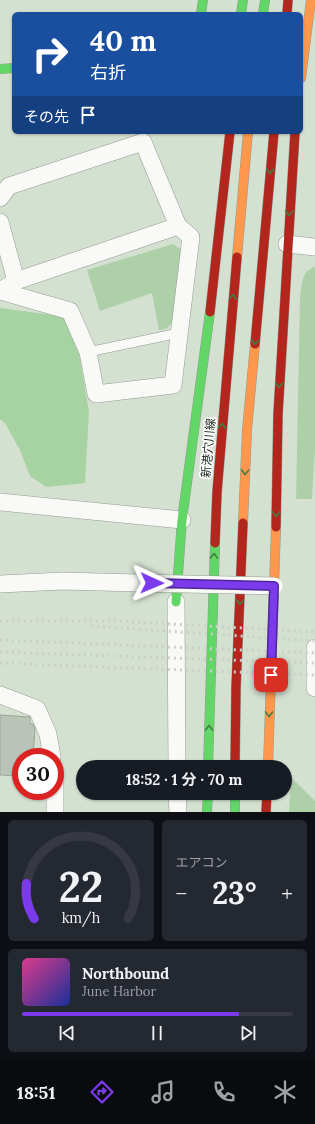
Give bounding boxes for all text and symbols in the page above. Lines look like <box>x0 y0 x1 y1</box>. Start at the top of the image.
text: 40 m <box>90 23 156 59</box>
icon: right <box>24 28 76 80</box>
text: 右折 <box>90 61 126 84</box>
icon: arrive <box>77 104 99 126</box>
text: その先 <box>24 107 69 126</box>
one-way arrow <box>265 168 274 174</box>
one-way arrow <box>285 210 294 216</box>
one-way arrow <box>229 294 238 300</box>
one-way arrow <box>251 339 260 345</box>
one-way arrow <box>275 381 284 388</box>
street label: 新港穴川線 <box>198 417 218 479</box>
one-way arrow <box>218 423 227 429</box>
one-way arrow <box>241 469 250 475</box>
one-way arrow <box>272 511 281 517</box>
one-way arrow <box>210 553 219 559</box>
position arrow <box>131 562 173 604</box>
one-way arrow <box>235 599 244 605</box>
pin <box>254 658 288 692</box>
icon: arrive <box>260 664 282 686</box>
one-way arrow <box>265 711 274 717</box>
one-way arrow <box>205 725 213 731</box>
speed limit sign: 30 <box>12 748 64 800</box>
text: 18:52 · 1 分 · 70 m <box>126 770 242 789</box>
text: エアコン <box>176 854 228 871</box>
text: 22 <box>59 859 103 912</box>
text: 23° <box>212 874 256 912</box>
text: − <box>176 879 187 907</box>
text: + <box>281 879 293 907</box>
text: km/h <box>61 908 100 927</box>
text: Northbound <box>82 964 169 983</box>
text: June Harbor <box>82 983 156 1000</box>
icon: previous <box>56 1022 78 1044</box>
icon: pause <box>146 1022 168 1044</box>
icon: next <box>237 1022 259 1044</box>
icon: directions <box>88 1078 116 1106</box>
icon: music <box>149 1078 177 1106</box>
icon: phone <box>210 1078 238 1106</box>
icon: climate <box>271 1078 299 1106</box>
text: 18:51 <box>16 1081 56 1104</box>

